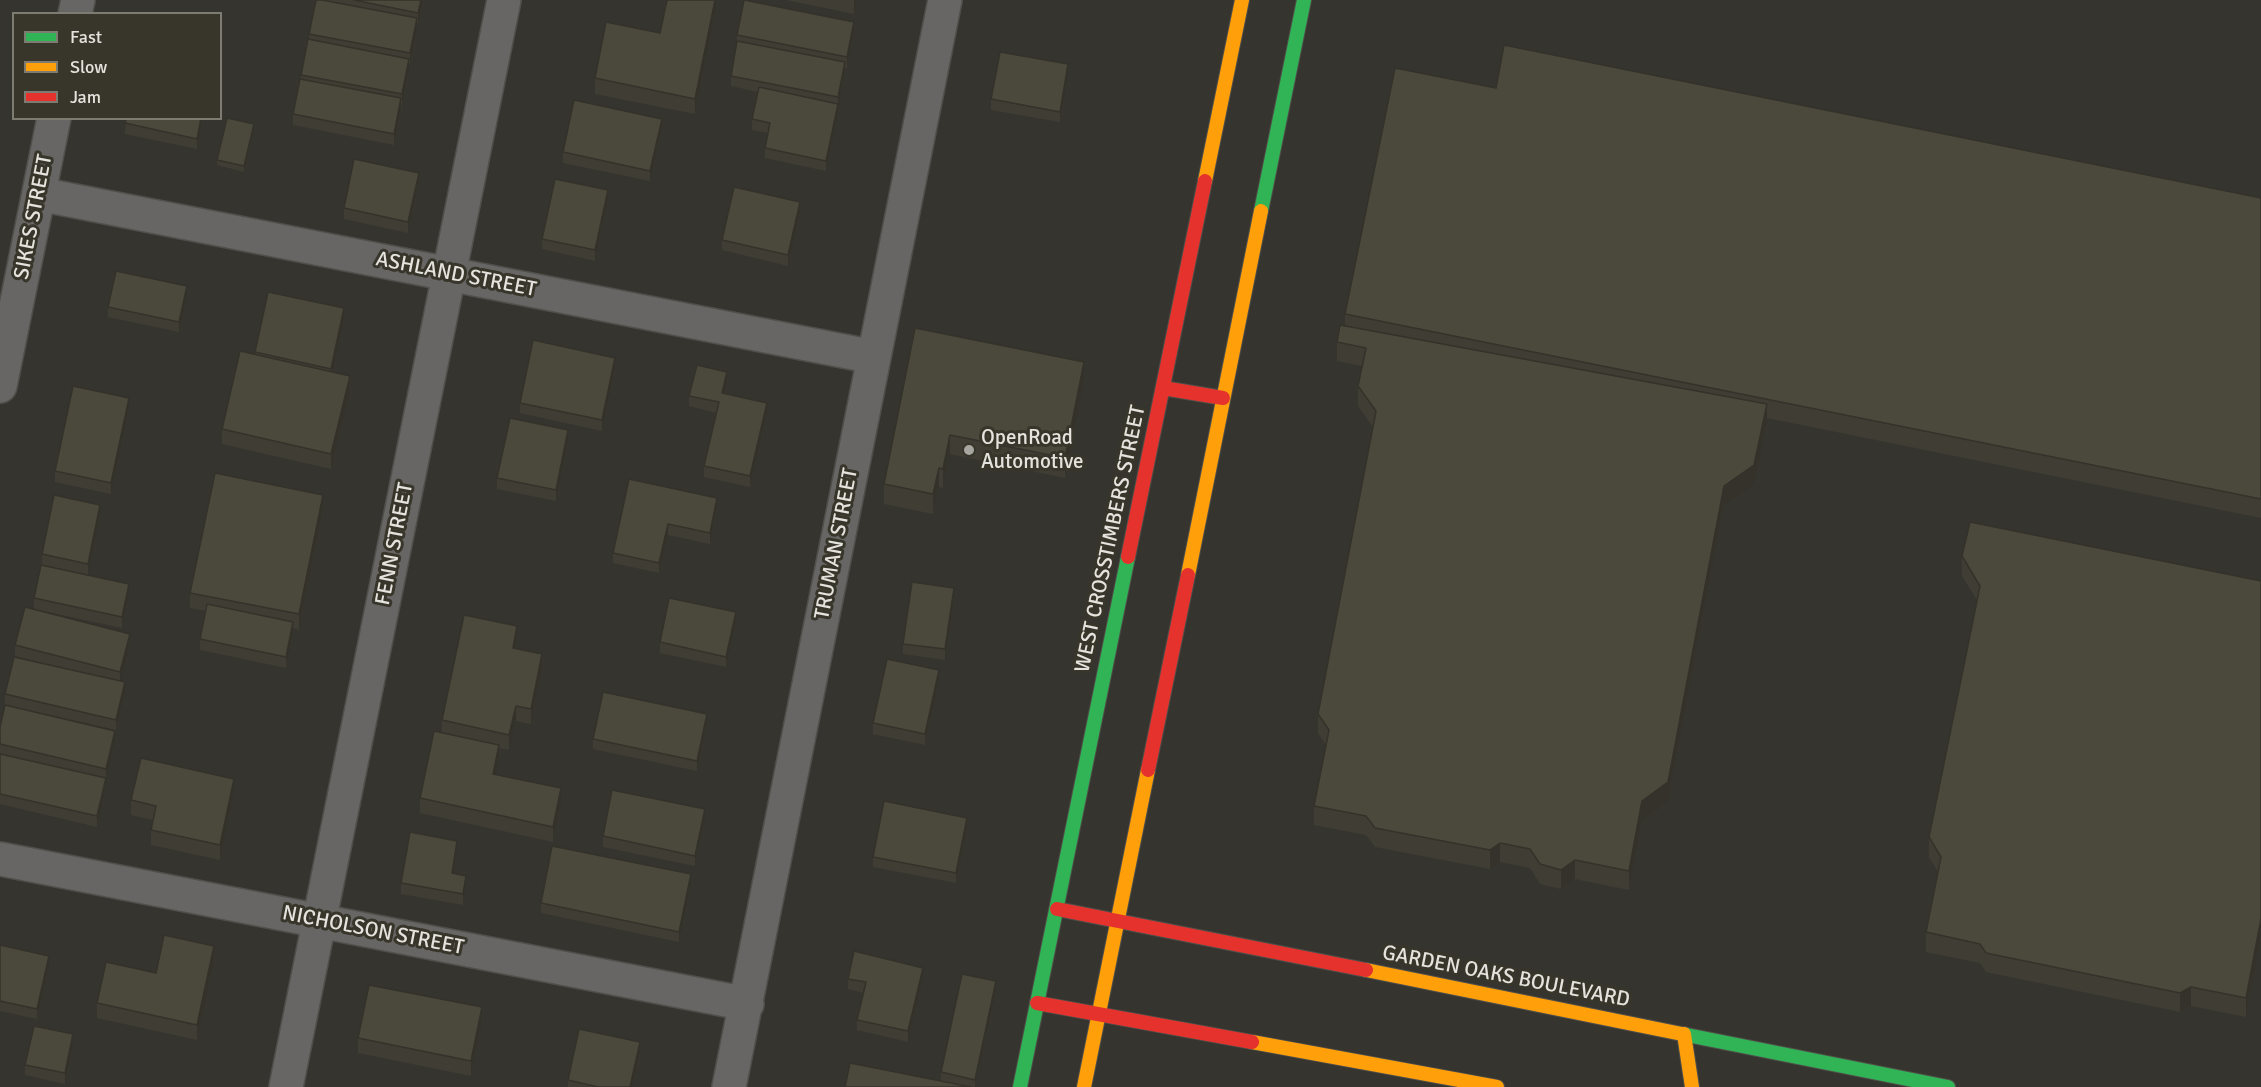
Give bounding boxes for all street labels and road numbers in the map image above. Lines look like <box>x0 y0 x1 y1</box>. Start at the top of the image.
street label: SIKES STREET <box>10 152 58 282</box>
street label: ASHLAND STREET <box>374 247 538 303</box>
street label: WEST CROSSTIMBERS STREET <box>1070 403 1152 675</box>
street label: TRUMAN STREET <box>810 466 864 622</box>
street label: FENN STREET <box>371 481 419 607</box>
street label: NICHOLSON STREET <box>280 901 466 961</box>
street label: GARDEN OAKS BOULEVARD <box>1380 941 1632 1013</box>

